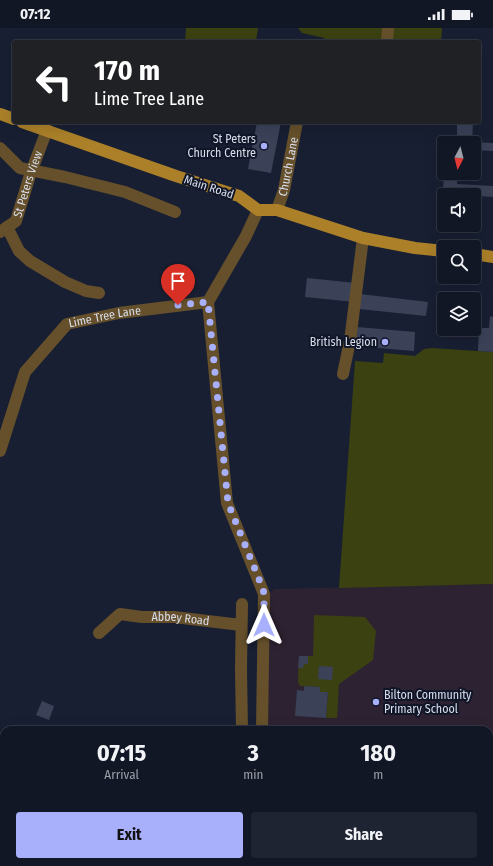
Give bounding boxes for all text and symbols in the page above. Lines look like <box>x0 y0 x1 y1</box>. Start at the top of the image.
text: 07:12 <box>20 5 51 23</box>
text: 170 m <box>94 54 160 87</box>
icon: left <box>28 56 80 108</box>
text: Lime Tree Lane <box>94 88 204 110</box>
place label: St Peters Church Centre <box>187 132 256 160</box>
street label: Church Lane <box>275 136 301 198</box>
north arrow <box>437 136 481 180</box>
map controls <box>437 136 481 336</box>
marker: St Peters Church Centre <box>259 141 269 151</box>
street label: St Peters View <box>10 149 45 219</box>
street label: Main Road <box>182 172 236 202</box>
button: sound <box>437 188 481 232</box>
button: search <box>437 240 481 284</box>
pin <box>161 264 195 305</box>
icon: arrive <box>167 270 189 292</box>
button: layers <box>437 292 481 336</box>
street label: Lime Tree Lane <box>67 303 142 331</box>
place label: British Legion <box>310 335 377 349</box>
marker: British Legion <box>380 337 390 347</box>
position arrow <box>243 604 285 646</box>
street label: Abbey Road <box>151 610 210 628</box>
place label: Bilton Community Primary School <box>384 688 472 716</box>
marker: Bilton Community Primary School <box>371 697 381 707</box>
text: 07:15 <box>97 739 146 767</box>
text: 3 <box>248 739 259 767</box>
text: 180 <box>360 739 396 767</box>
text: Arrival <box>104 767 139 782</box>
text: min <box>243 767 263 782</box>
text: m <box>373 767 383 782</box>
button: Exit <box>16 812 243 858</box>
button: Share <box>251 812 477 858</box>

